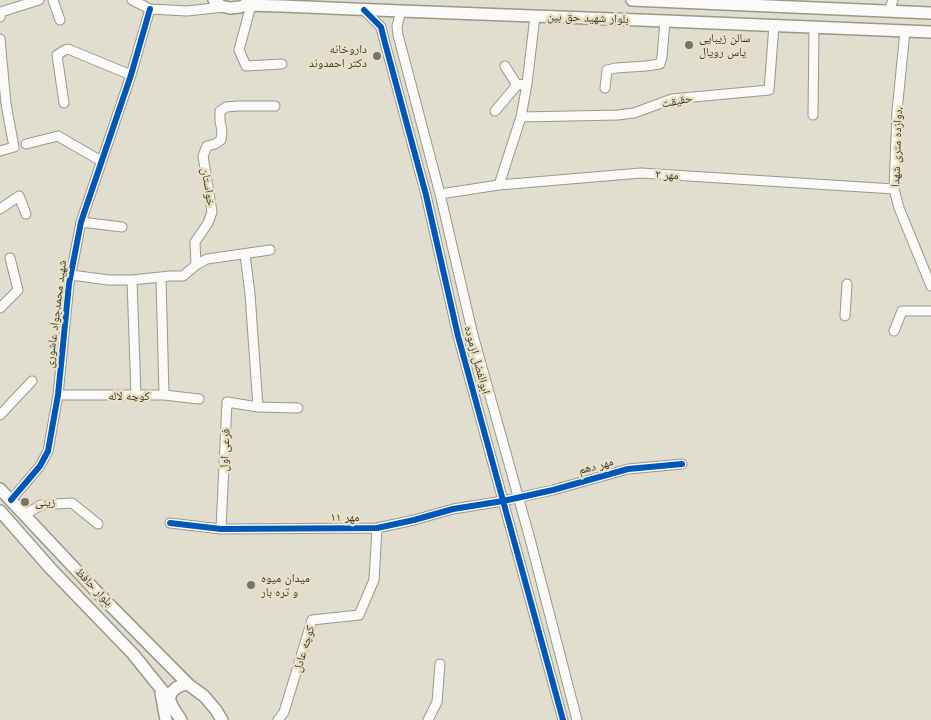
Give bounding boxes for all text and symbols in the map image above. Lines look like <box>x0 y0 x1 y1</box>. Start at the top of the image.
street label: بلوار شهید حق بین <box>547 9 629 27</box>
place label: سالن زیبایی یاس رویال <box>699 31 751 59</box>
marker: سالن زیبایی یاس رویال <box>683 39 695 51</box>
place label: داروخانه دکتر احمدوند <box>309 42 367 70</box>
marker: داروخانه دکتر احمدوند <box>371 50 383 62</box>
street label: حقیقت <box>660 91 694 111</box>
street label: دوازده متری شهدا، <box>888 107 906 187</box>
street label: خواستان <box>198 167 218 207</box>
street label: مهر ۲ <box>655 167 679 183</box>
street label: شهید محمدجواد عاشوری <box>42 259 70 369</box>
street label: ابوالفضل ازموده <box>461 324 493 396</box>
street label: کوچه لاله <box>108 389 150 403</box>
street label: فرعی اول <box>217 428 233 472</box>
street label: مهر دهم <box>577 454 615 478</box>
place label: زینی <box>35 495 55 509</box>
marker: زینی <box>19 496 31 508</box>
street label: مهر ۱۱ <box>330 510 360 524</box>
street label: بلوار حافظ <box>72 565 116 609</box>
place label: میدان میوه و تره بار <box>261 571 310 599</box>
marker: میدان میوه و تره بار <box>245 579 257 591</box>
street label: کوچه عادل <box>290 624 318 674</box>

